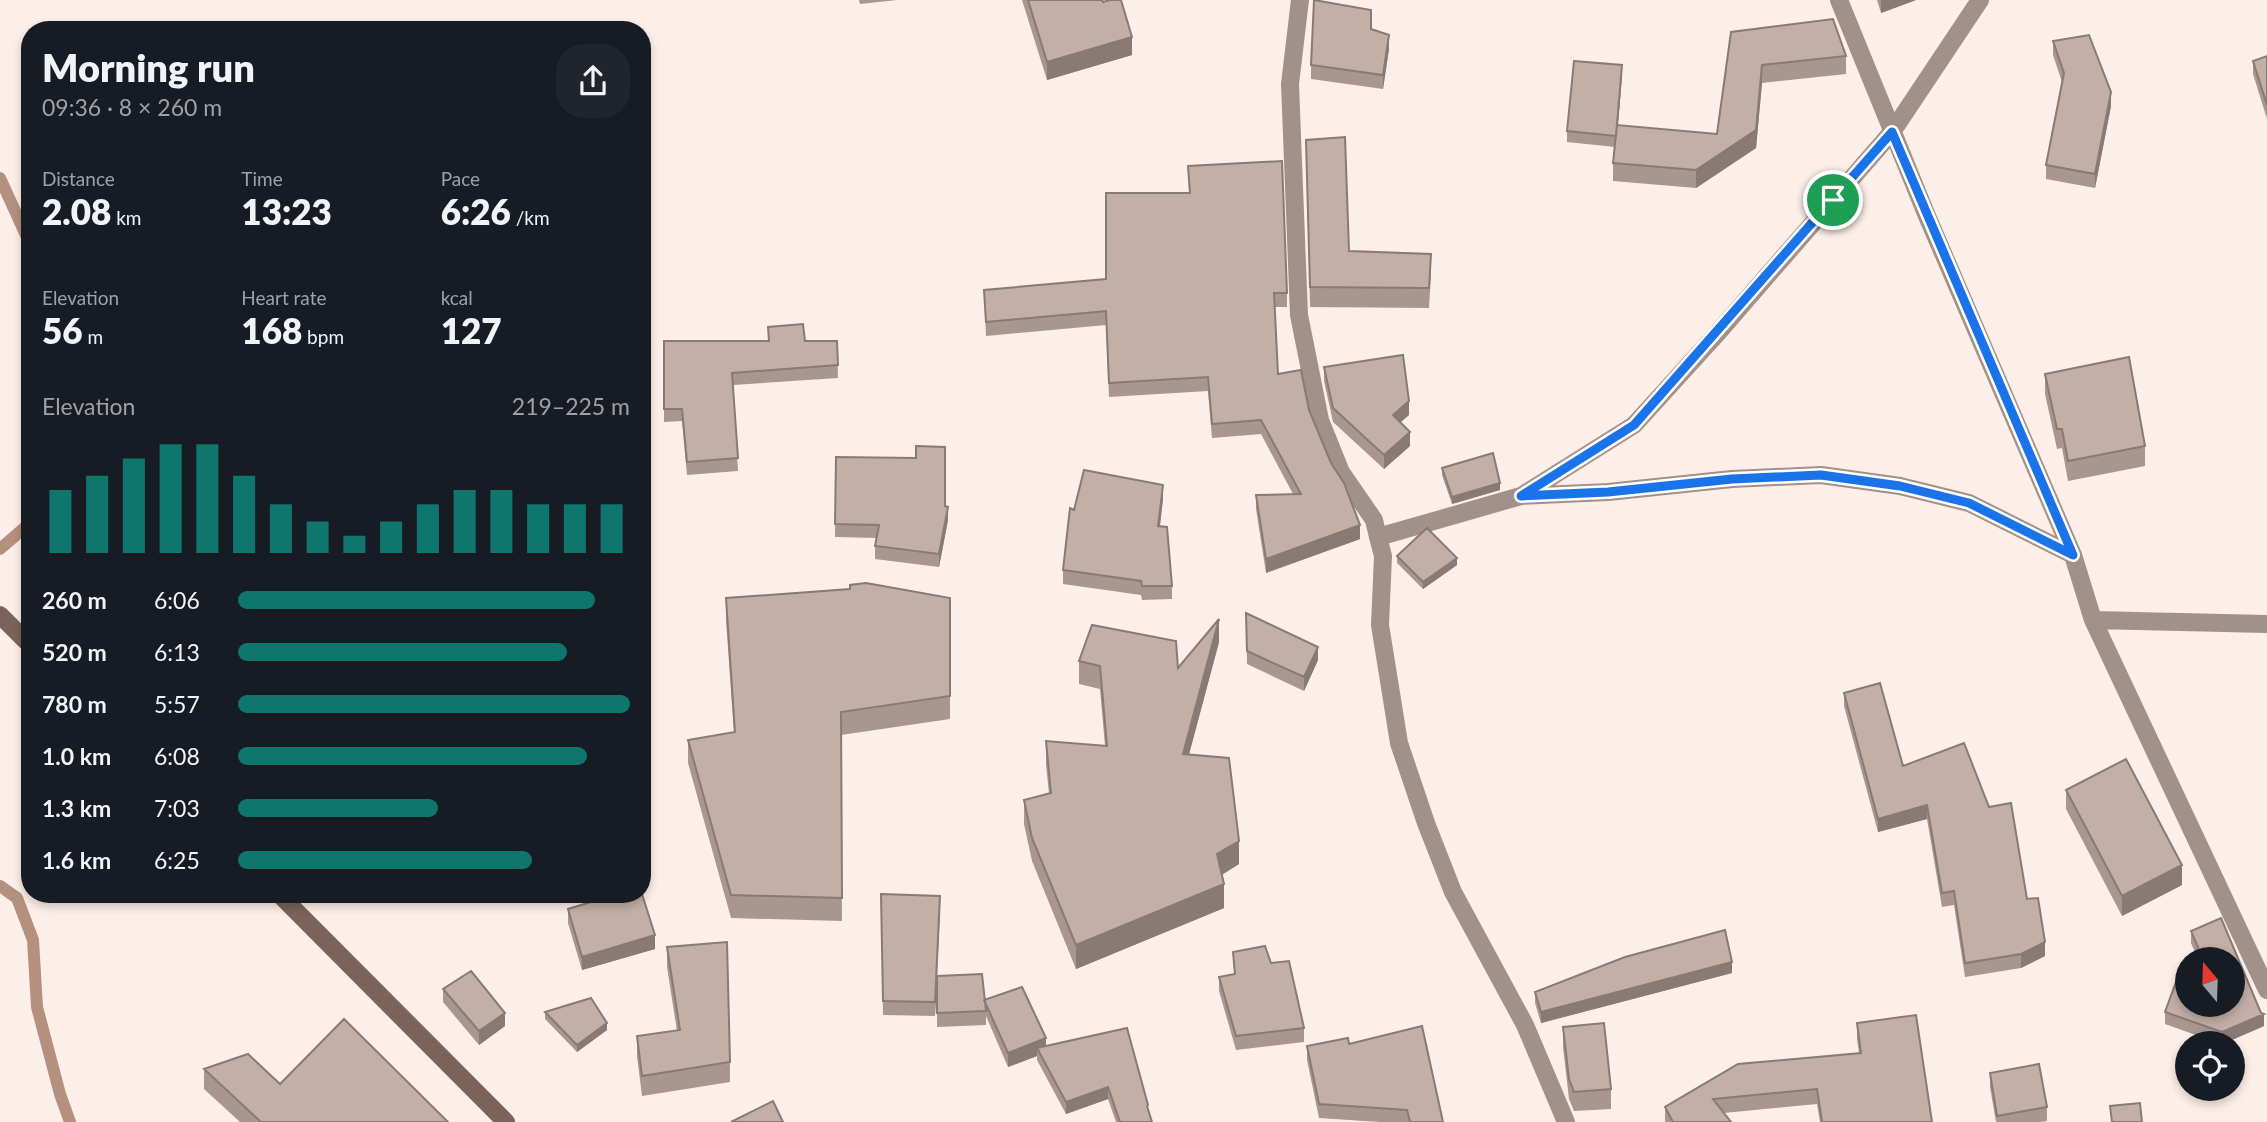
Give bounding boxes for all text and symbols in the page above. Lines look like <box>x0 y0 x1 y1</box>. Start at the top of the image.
text: Morning run <box>42 44 255 90</box>
button: share <box>556 44 630 118</box>
text: 09:36 · 8 × 260 m <box>42 93 222 121</box>
text: Distance <box>42 167 115 190</box>
text: Time <box>241 167 283 190</box>
text: Pace <box>441 167 480 190</box>
pin <box>1803 170 1863 230</box>
icon: arrive <box>1814 181 1852 219</box>
text: 2.08 <box>42 190 111 232</box>
text: 13:23 <box>241 190 332 232</box>
text: 6:26 <box>441 190 511 232</box>
text: km <box>111 206 141 229</box>
text: /km <box>511 206 550 229</box>
text: Elevation <box>42 286 119 309</box>
text: Heart rate <box>241 286 327 309</box>
text: kcal <box>441 286 473 309</box>
text: 56 <box>42 309 83 351</box>
text: 168 <box>241 309 302 351</box>
text: 127 <box>441 309 502 351</box>
text: m <box>83 325 103 348</box>
text: bpm <box>302 325 344 348</box>
text: Elevation <box>42 392 135 420</box>
text: 219–225 m <box>512 392 630 420</box>
text: 260 m <box>42 586 107 614</box>
text: 6:06 <box>154 586 200 614</box>
text: 520 m <box>42 638 107 666</box>
text: 6:13 <box>154 638 200 666</box>
text: 780 m <box>42 690 107 718</box>
text: 5:57 <box>154 690 200 718</box>
text: 1.0 km <box>42 742 111 770</box>
text: 6:08 <box>154 742 200 770</box>
text: 1.3 km <box>42 794 111 822</box>
text: 7:03 <box>154 794 200 822</box>
text: 1.6 km <box>42 846 111 874</box>
text: 6:25 <box>154 846 200 874</box>
north arrow <box>2175 947 2245 1017</box>
map controls <box>2175 947 2245 1101</box>
button: locate <box>2175 1031 2245 1101</box>

